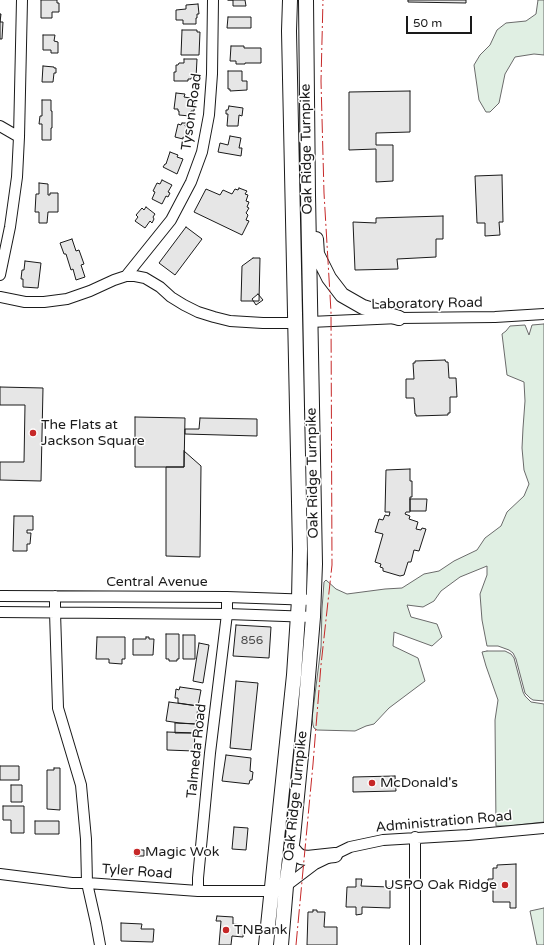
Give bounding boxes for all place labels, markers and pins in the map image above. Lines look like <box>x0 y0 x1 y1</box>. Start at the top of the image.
place label: The Flats at Jackson Square <box>41 417 145 450</box>
marker: The Flats at Jackson Square <box>28 428 38 438</box>
place label: McDonald's <box>380 775 458 791</box>
marker: McDonald's <box>367 778 377 788</box>
place label: Magic Wok <box>145 844 219 860</box>
marker: Magic Wok <box>132 847 142 857</box>
place label: USPO Oak Ridge <box>384 877 497 893</box>
marker: USPO Oak Ridge <box>500 880 510 890</box>
place label: TNBank <box>234 922 287 938</box>
marker: TNBank <box>221 925 231 935</box>

